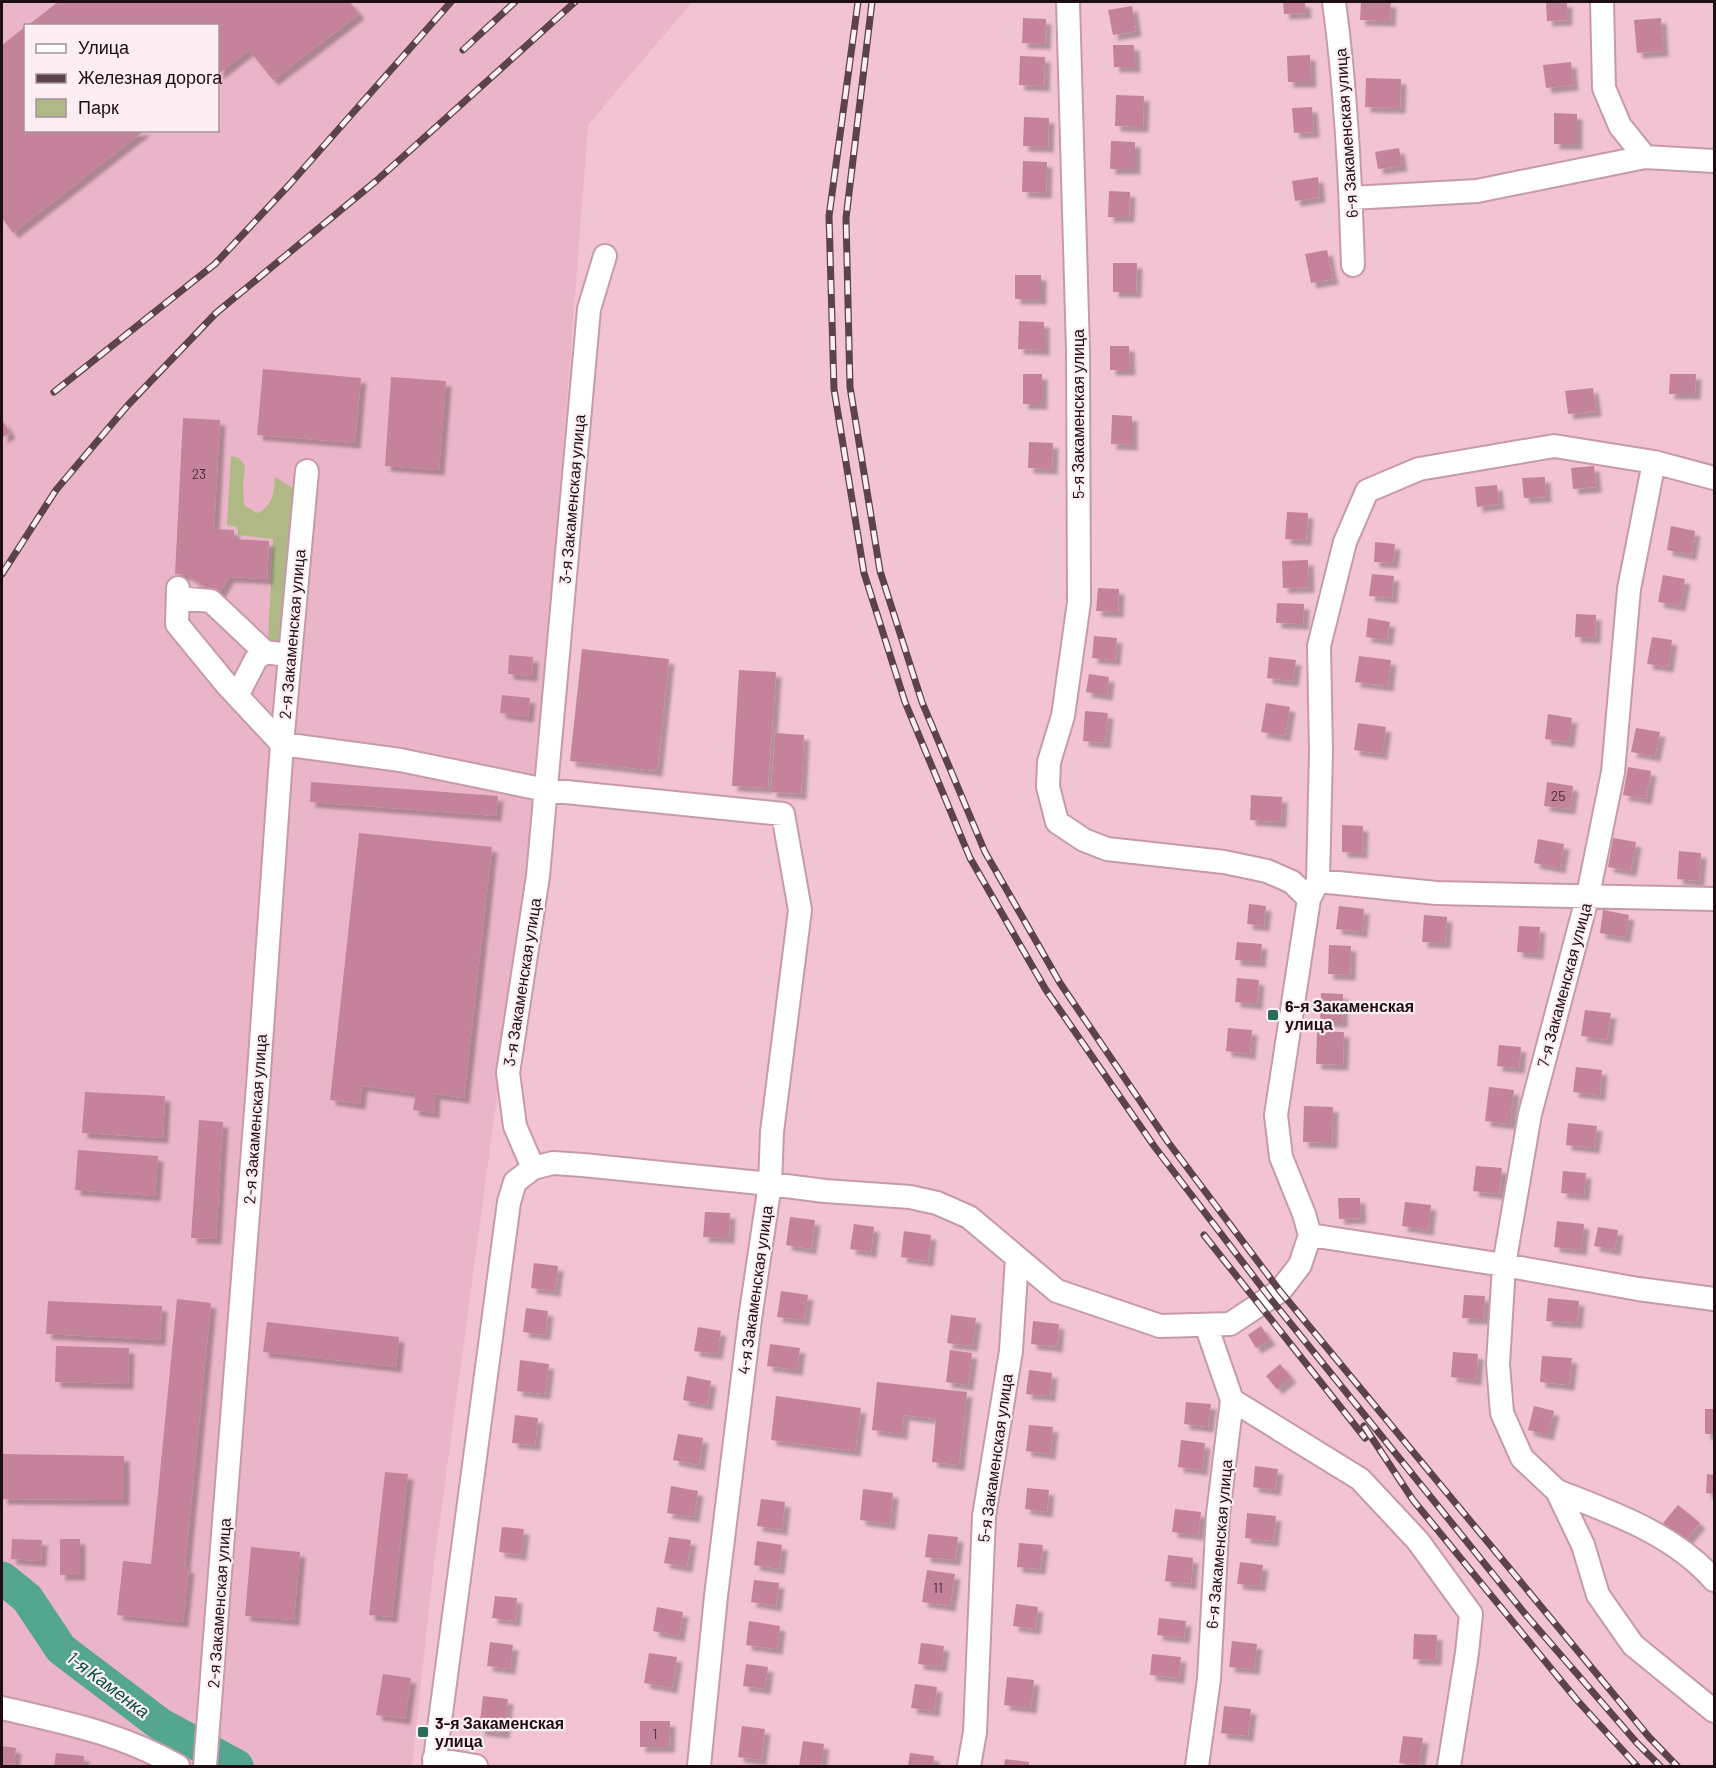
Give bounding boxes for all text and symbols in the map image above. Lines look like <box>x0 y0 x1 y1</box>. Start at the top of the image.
legend <box>24 24 219 132</box>
text: Улица <box>78 36 130 58</box>
street label: 6-я Закаменская улица <box>1330 47 1361 219</box>
text: Железная дорога <box>78 66 223 88</box>
text: Парк <box>78 96 119 118</box>
street label: 5-я Закаменская улица <box>1068 329 1087 499</box>
street label: 3-я Закаменская улица <box>555 413 588 584</box>
house number: 23 <box>192 465 206 482</box>
street label: 2-я Закаменская улица <box>275 548 308 720</box>
house number: 25 <box>1551 787 1565 804</box>
street label: 3-я Закаменская улица <box>499 896 544 1067</box>
street label: 7-я Закаменская улица <box>1532 901 1595 1069</box>
place label: 6-я Закаменская улица <box>1285 996 1414 1033</box>
marker: 6-я Закаменская улица <box>1266 1008 1280 1022</box>
street label: 2-я Закаменская улица <box>239 1033 270 1205</box>
street label: 4-я Закаменская улица <box>733 1204 776 1376</box>
street label: 5-я Закаменская улица <box>973 1372 1016 1543</box>
street label: 6-я Закаменская улица <box>1202 1458 1235 1629</box>
street label: 2-я Закаменская улица <box>203 1517 234 1689</box>
house number: 11 <box>933 1579 943 1596</box>
water label: 1-я Каменка <box>63 1646 154 1722</box>
place label: 3-я Закаменская улица <box>435 1713 564 1750</box>
marker: 3-я Закаменская улица <box>416 1725 430 1739</box>
house number: 1 <box>653 1725 657 1742</box>

